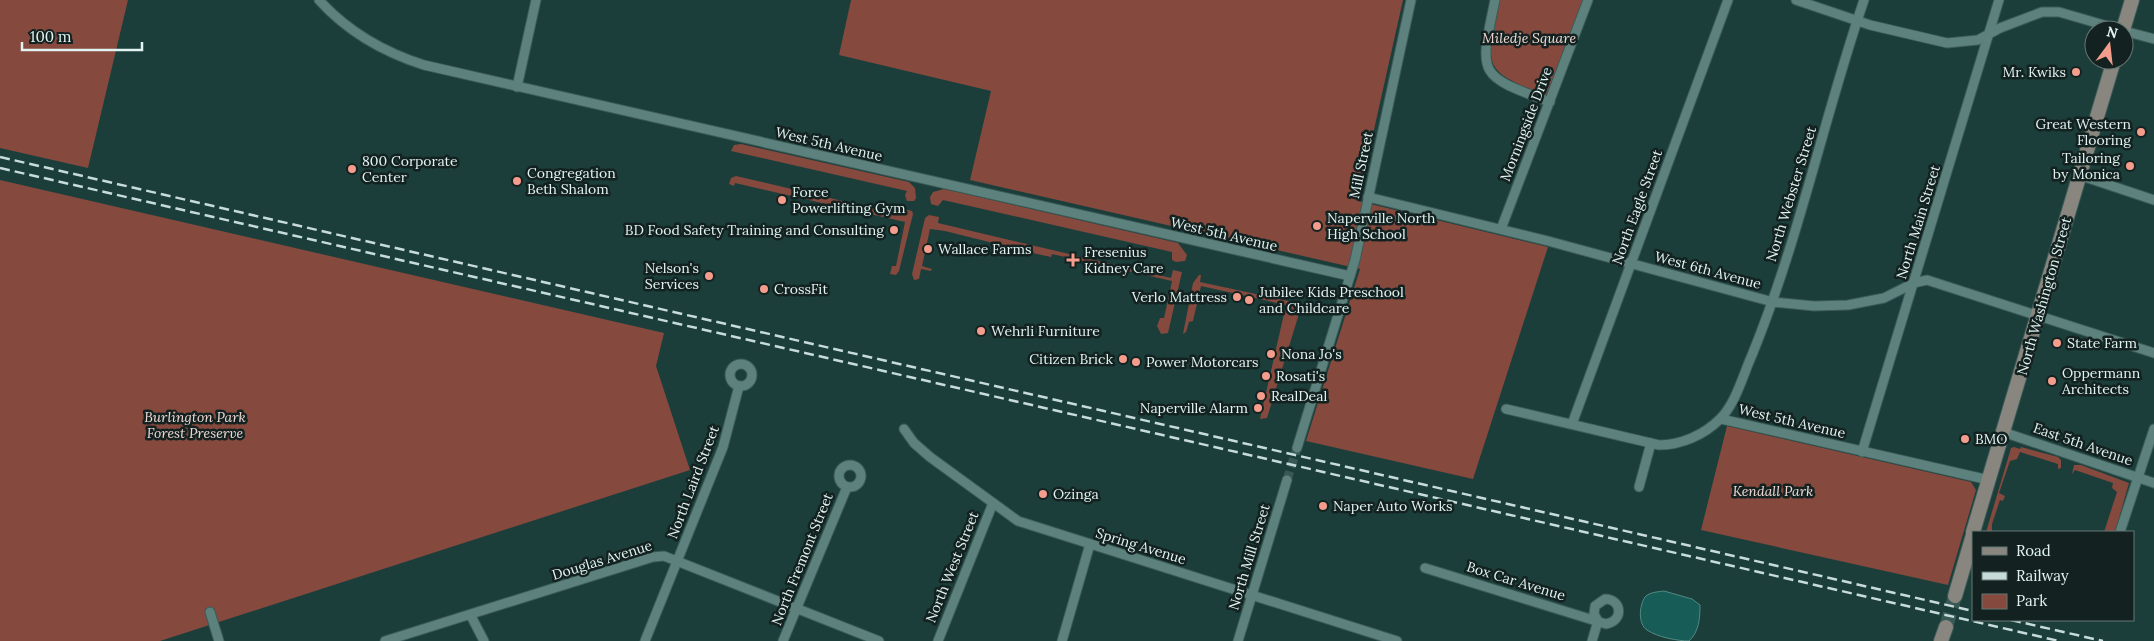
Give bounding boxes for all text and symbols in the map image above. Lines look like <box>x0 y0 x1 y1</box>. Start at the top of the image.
scale bar <box>22 20 142 52</box>
north arrow <box>2084 20 2134 70</box>
text: N <box>2105 22 2120 43</box>
text: 100 m <box>30 27 71 46</box>
park label: Miledje Square <box>1482 29 1576 47</box>
place label: Mr. Kwiks <box>2003 63 2066 81</box>
street label: Morningside Drive <box>1496 64 1556 184</box>
marker: Mr. Kwiks <box>2070 66 2082 78</box>
place label: Great Western Flooring <box>2036 115 2131 149</box>
street label: West 5th Avenue <box>774 123 885 165</box>
street label: North Webster Street <box>1762 124 1820 264</box>
marker: Great Western Flooring <box>2135 126 2147 138</box>
street label: Mill Street <box>1345 129 1377 200</box>
street label: North Eagle Street <box>1608 146 1666 267</box>
place label: Tailoring by Monica <box>2053 149 2120 183</box>
place label: 800 Corporate Center <box>362 152 458 186</box>
marker: Tailoring by Monica <box>2124 160 2136 172</box>
street label: North Main Street <box>1892 162 1944 281</box>
marker: 800 Corporate Center <box>346 163 358 175</box>
place label: Congregation Beth Shalom <box>527 164 616 198</box>
marker: Congregation Beth Shalom <box>511 175 523 187</box>
place label: Force Powerlifting Gym <box>792 183 906 217</box>
marker: Force Powerlifting Gym <box>776 194 788 206</box>
place label: Naperville North High School <box>1327 209 1436 243</box>
street label: West 5th Avenue <box>1169 213 1280 255</box>
street label: North Washington Street <box>2013 214 2075 377</box>
marker: Naperville North High School <box>1311 220 1323 232</box>
place label: BD Food Safety Training and Consulting <box>625 221 884 239</box>
marker: BD Food Safety Training and Consulting <box>888 224 900 236</box>
place label: Wallace Farms <box>938 240 1032 258</box>
marker: Wallace Farms <box>922 243 934 255</box>
place label: Fresenius Kidney Care <box>1084 243 1164 277</box>
street label: West 6th Avenue <box>1653 247 1764 293</box>
marker: Fresenius Kidney Care <box>1066 253 1080 267</box>
place label: Nelson's Services <box>645 259 699 293</box>
marker: Nelson's Services <box>703 270 715 282</box>
place label: CrossFit <box>774 280 828 298</box>
marker: CrossFit <box>758 283 770 295</box>
place label: Jubilee Kids Preschool and Childcare <box>1258 283 1404 317</box>
place label: Verlo Mattress <box>1131 288 1227 306</box>
marker: Verlo Mattress <box>1231 291 1243 303</box>
marker: Jubilee Kids Preschool and Childcare <box>1243 294 1255 306</box>
place label: Wehrli Furniture <box>991 322 1100 340</box>
marker: Wehrli Furniture <box>975 325 987 337</box>
place label: State Farm <box>2067 334 2138 352</box>
marker: State Farm <box>2051 337 2063 349</box>
place label: Nona Jo's <box>1281 345 1342 363</box>
marker: Nona Jo's <box>1265 348 1277 360</box>
place label: Citizen Brick <box>1029 350 1113 368</box>
marker: Citizen Brick <box>1117 353 1129 365</box>
place label: Power Motorcars <box>1146 353 1258 371</box>
marker: Power Motorcars <box>1130 356 1142 368</box>
place label: Oppermann Architects <box>2061 364 2141 398</box>
place label: Rosati's <box>1276 367 1325 385</box>
marker: Rosati's <box>1260 370 1272 382</box>
marker: Oppermann Architects <box>2046 375 2058 387</box>
place label: RealDeal <box>1271 387 1327 405</box>
marker: RealDeal <box>1255 390 1267 402</box>
place label: Naperville Alarm <box>1140 399 1248 417</box>
street label: West 5th Avenue <box>1737 400 1848 442</box>
marker: Naperville Alarm <box>1252 402 1264 414</box>
park label: Burlington Park Forest Preserve <box>144 408 246 442</box>
street label: East 5th Avenue <box>2031 419 2136 470</box>
street label: North Laird Street <box>663 422 723 541</box>
place label: BMO <box>1975 430 2007 448</box>
marker: BMO <box>1959 433 1971 445</box>
park label: Kendall Park <box>1733 482 1813 500</box>
place label: Ozinga <box>1053 485 1099 503</box>
marker: Ozinga <box>1037 488 1049 500</box>
street label: North Fremont Street <box>767 490 837 628</box>
place label: Naper Auto Works <box>1333 497 1453 515</box>
marker: Naper Auto Works <box>1317 500 1329 512</box>
street label: North Mill Street <box>1224 501 1274 612</box>
street label: North West Street <box>921 508 983 625</box>
street label: Spring Avenue <box>1094 524 1189 568</box>
legend <box>1972 531 2134 621</box>
street label: Douglas Avenue <box>550 536 655 584</box>
text: Road <box>2016 541 2051 560</box>
street label: Box Car Avenue <box>1464 557 1568 605</box>
text: Railway <box>2016 566 2069 585</box>
text: Park <box>2016 591 2047 610</box>

